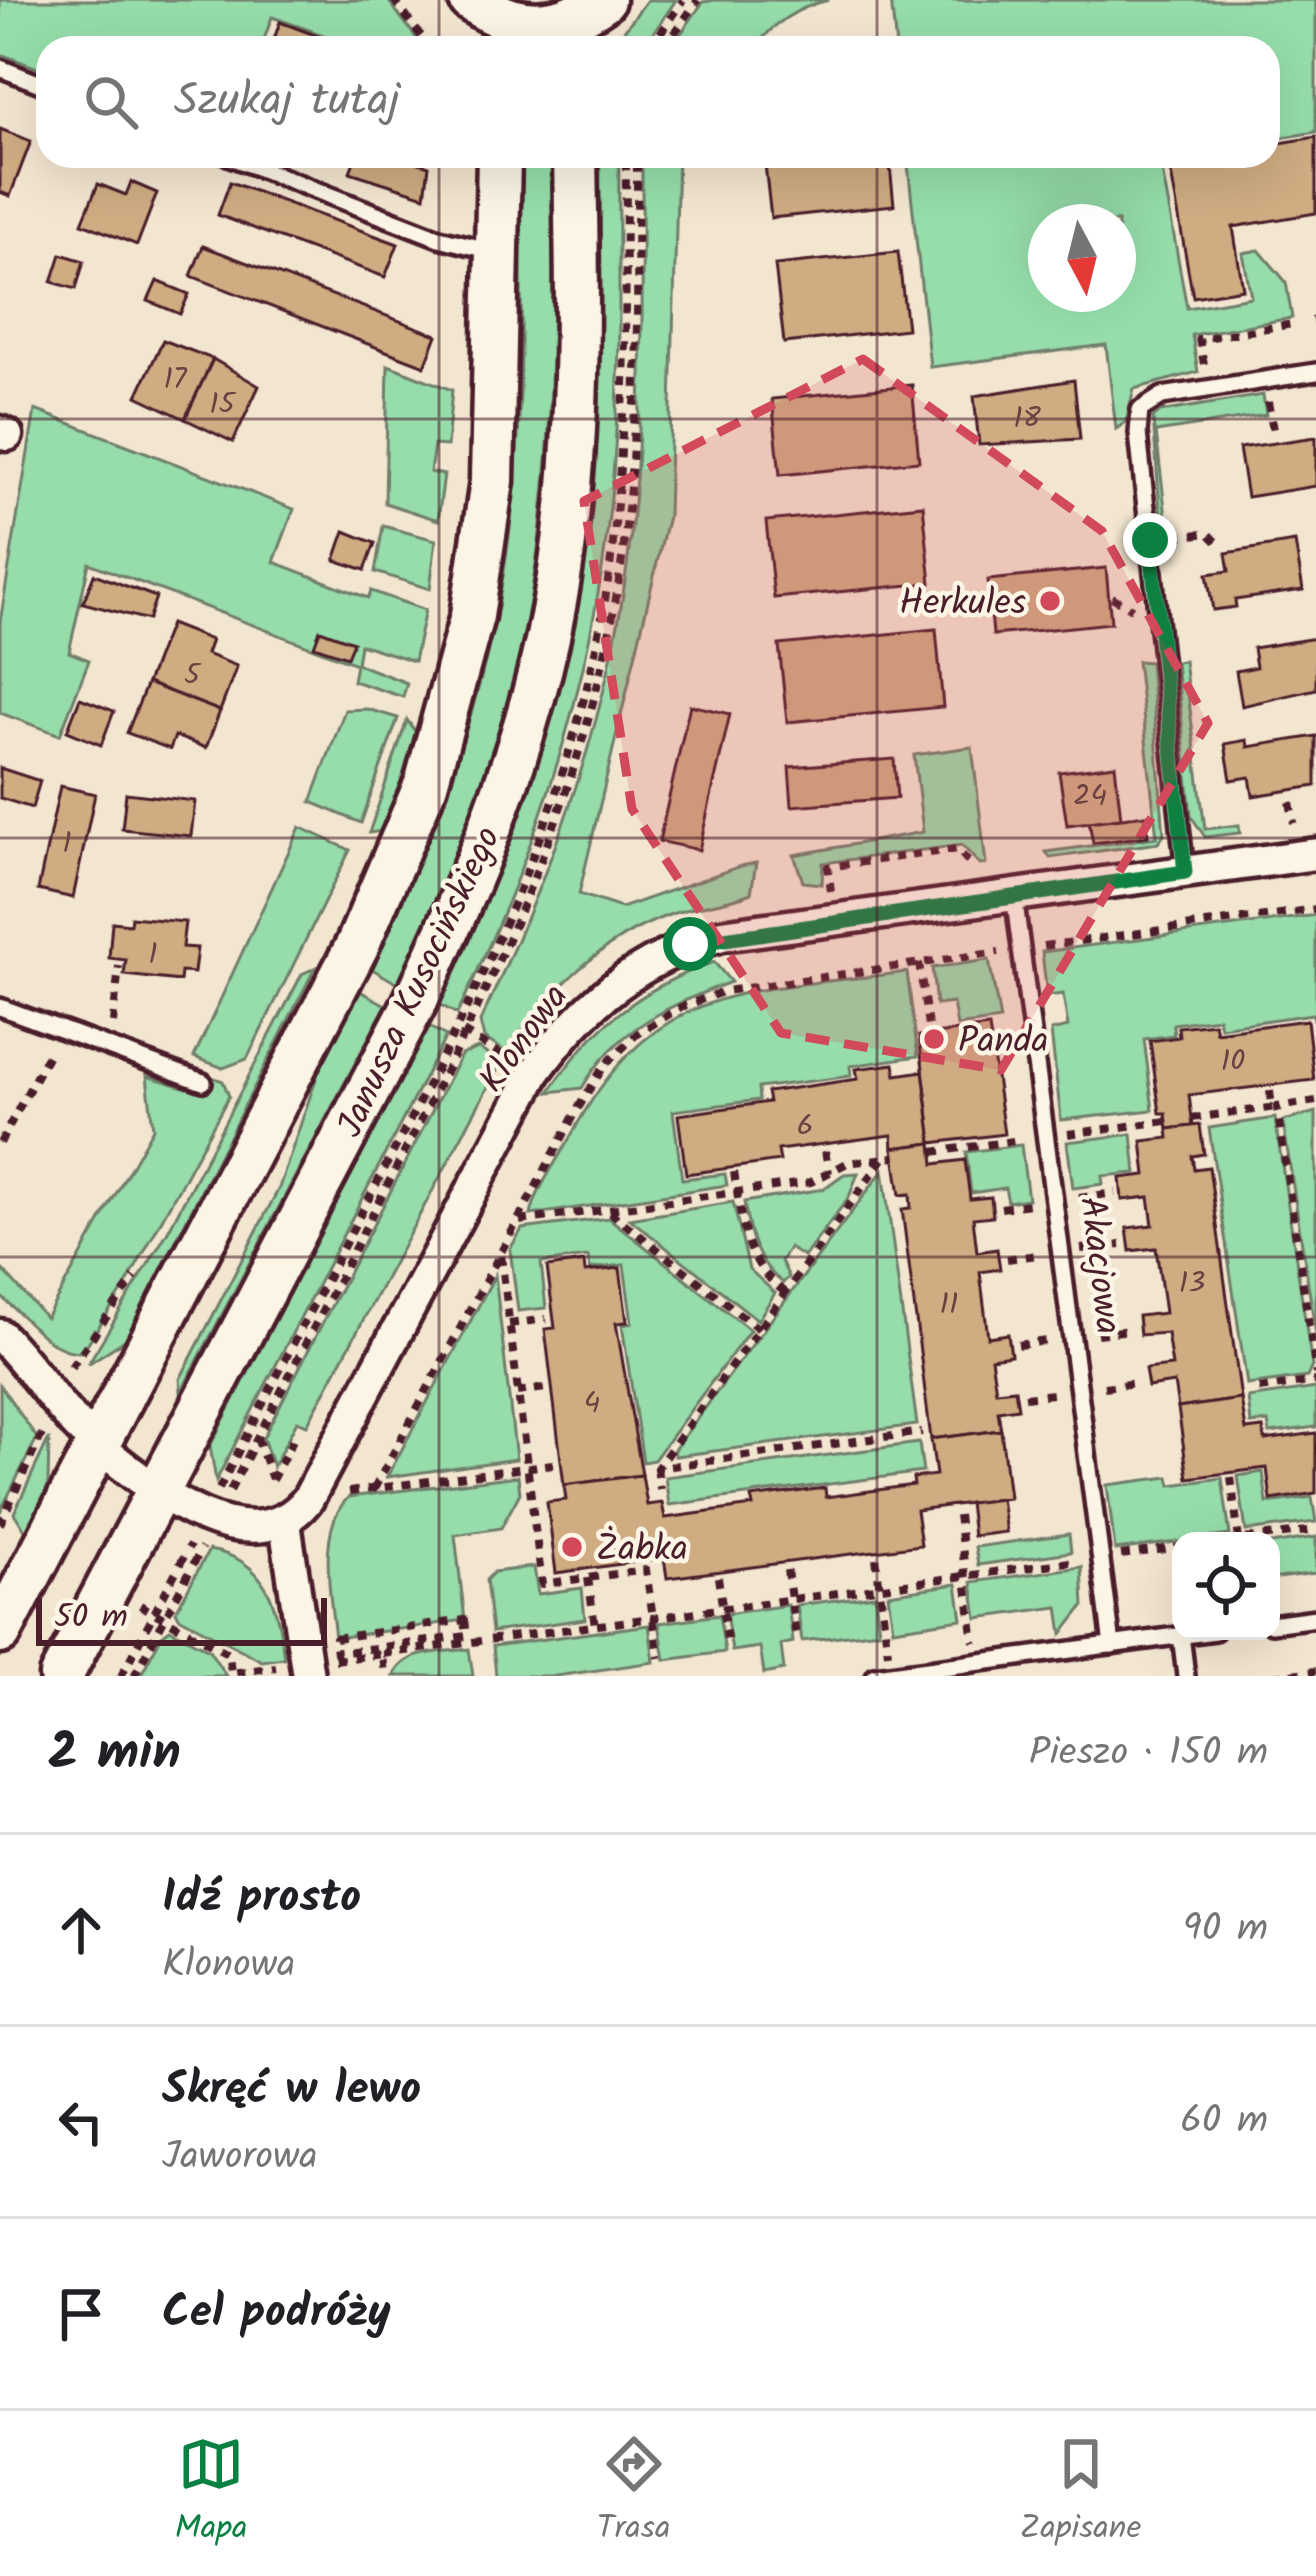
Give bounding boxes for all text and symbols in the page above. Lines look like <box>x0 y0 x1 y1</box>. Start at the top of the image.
search box <box>36 36 1280 168</box>
text: Szukaj tutaj <box>174 66 400 138</box>
icon: search <box>78 69 144 135</box>
north arrow <box>1028 204 1136 312</box>
house number: 17 <box>163 356 188 404</box>
house number: 15 <box>209 381 237 429</box>
house number: 18 <box>1013 395 1042 443</box>
route end <box>1123 513 1177 567</box>
place label: Herkules <box>899 576 1026 633</box>
marker: Herkules <box>1037 588 1063 614</box>
house number: 5 <box>184 652 202 700</box>
house number: 24 <box>1073 773 1107 821</box>
street label: Janusza Kusocińskiego <box>323 818 517 1147</box>
house number: 1 <box>62 820 72 868</box>
route start <box>663 917 717 971</box>
house number: 1 <box>148 931 158 979</box>
street label: Klonowa <box>466 973 584 1106</box>
place label: Panda <box>958 1014 1048 1071</box>
marker: Panda <box>921 1026 947 1052</box>
house number: 10 <box>1221 1038 1245 1086</box>
house number: 6 <box>797 1103 813 1151</box>
street label: Akacjowa <box>1062 1193 1135 1338</box>
house number: 13 <box>1179 1260 1205 1308</box>
house number: 11 <box>940 1281 958 1329</box>
house number: 4 <box>584 1380 600 1428</box>
place label: Żabka <box>596 1522 688 1579</box>
map controls <box>1172 1532 1280 1640</box>
button: locate <box>1172 1532 1280 1640</box>
marker: Żabka <box>559 1534 585 1560</box>
scale bar <box>36 1592 327 1645</box>
text: 50 m <box>54 1592 128 1645</box>
text: 2 min <box>48 1714 181 1795</box>
text: Pieszo · 150 m <box>1029 1723 1268 1785</box>
text: Idź prosto <box>162 1863 361 1935</box>
icon: ahead <box>48 1897 114 1963</box>
text: 90 m <box>1183 1899 1268 1961</box>
text: Klonowa <box>162 1935 295 1997</box>
text: Skręć w lewo <box>162 2055 421 2127</box>
icon: left <box>48 2089 114 2155</box>
text: 60 m <box>1180 2091 1268 2153</box>
text: Jaworowa <box>162 2127 318 2189</box>
text: Cel podróży <box>162 2278 391 2350</box>
icon: arrive <box>48 2281 114 2347</box>
tab: Mapa <box>175 2431 247 2556</box>
tab: Trasa <box>597 2431 670 2556</box>
tab: Zapisane <box>1020 2431 1141 2556</box>

